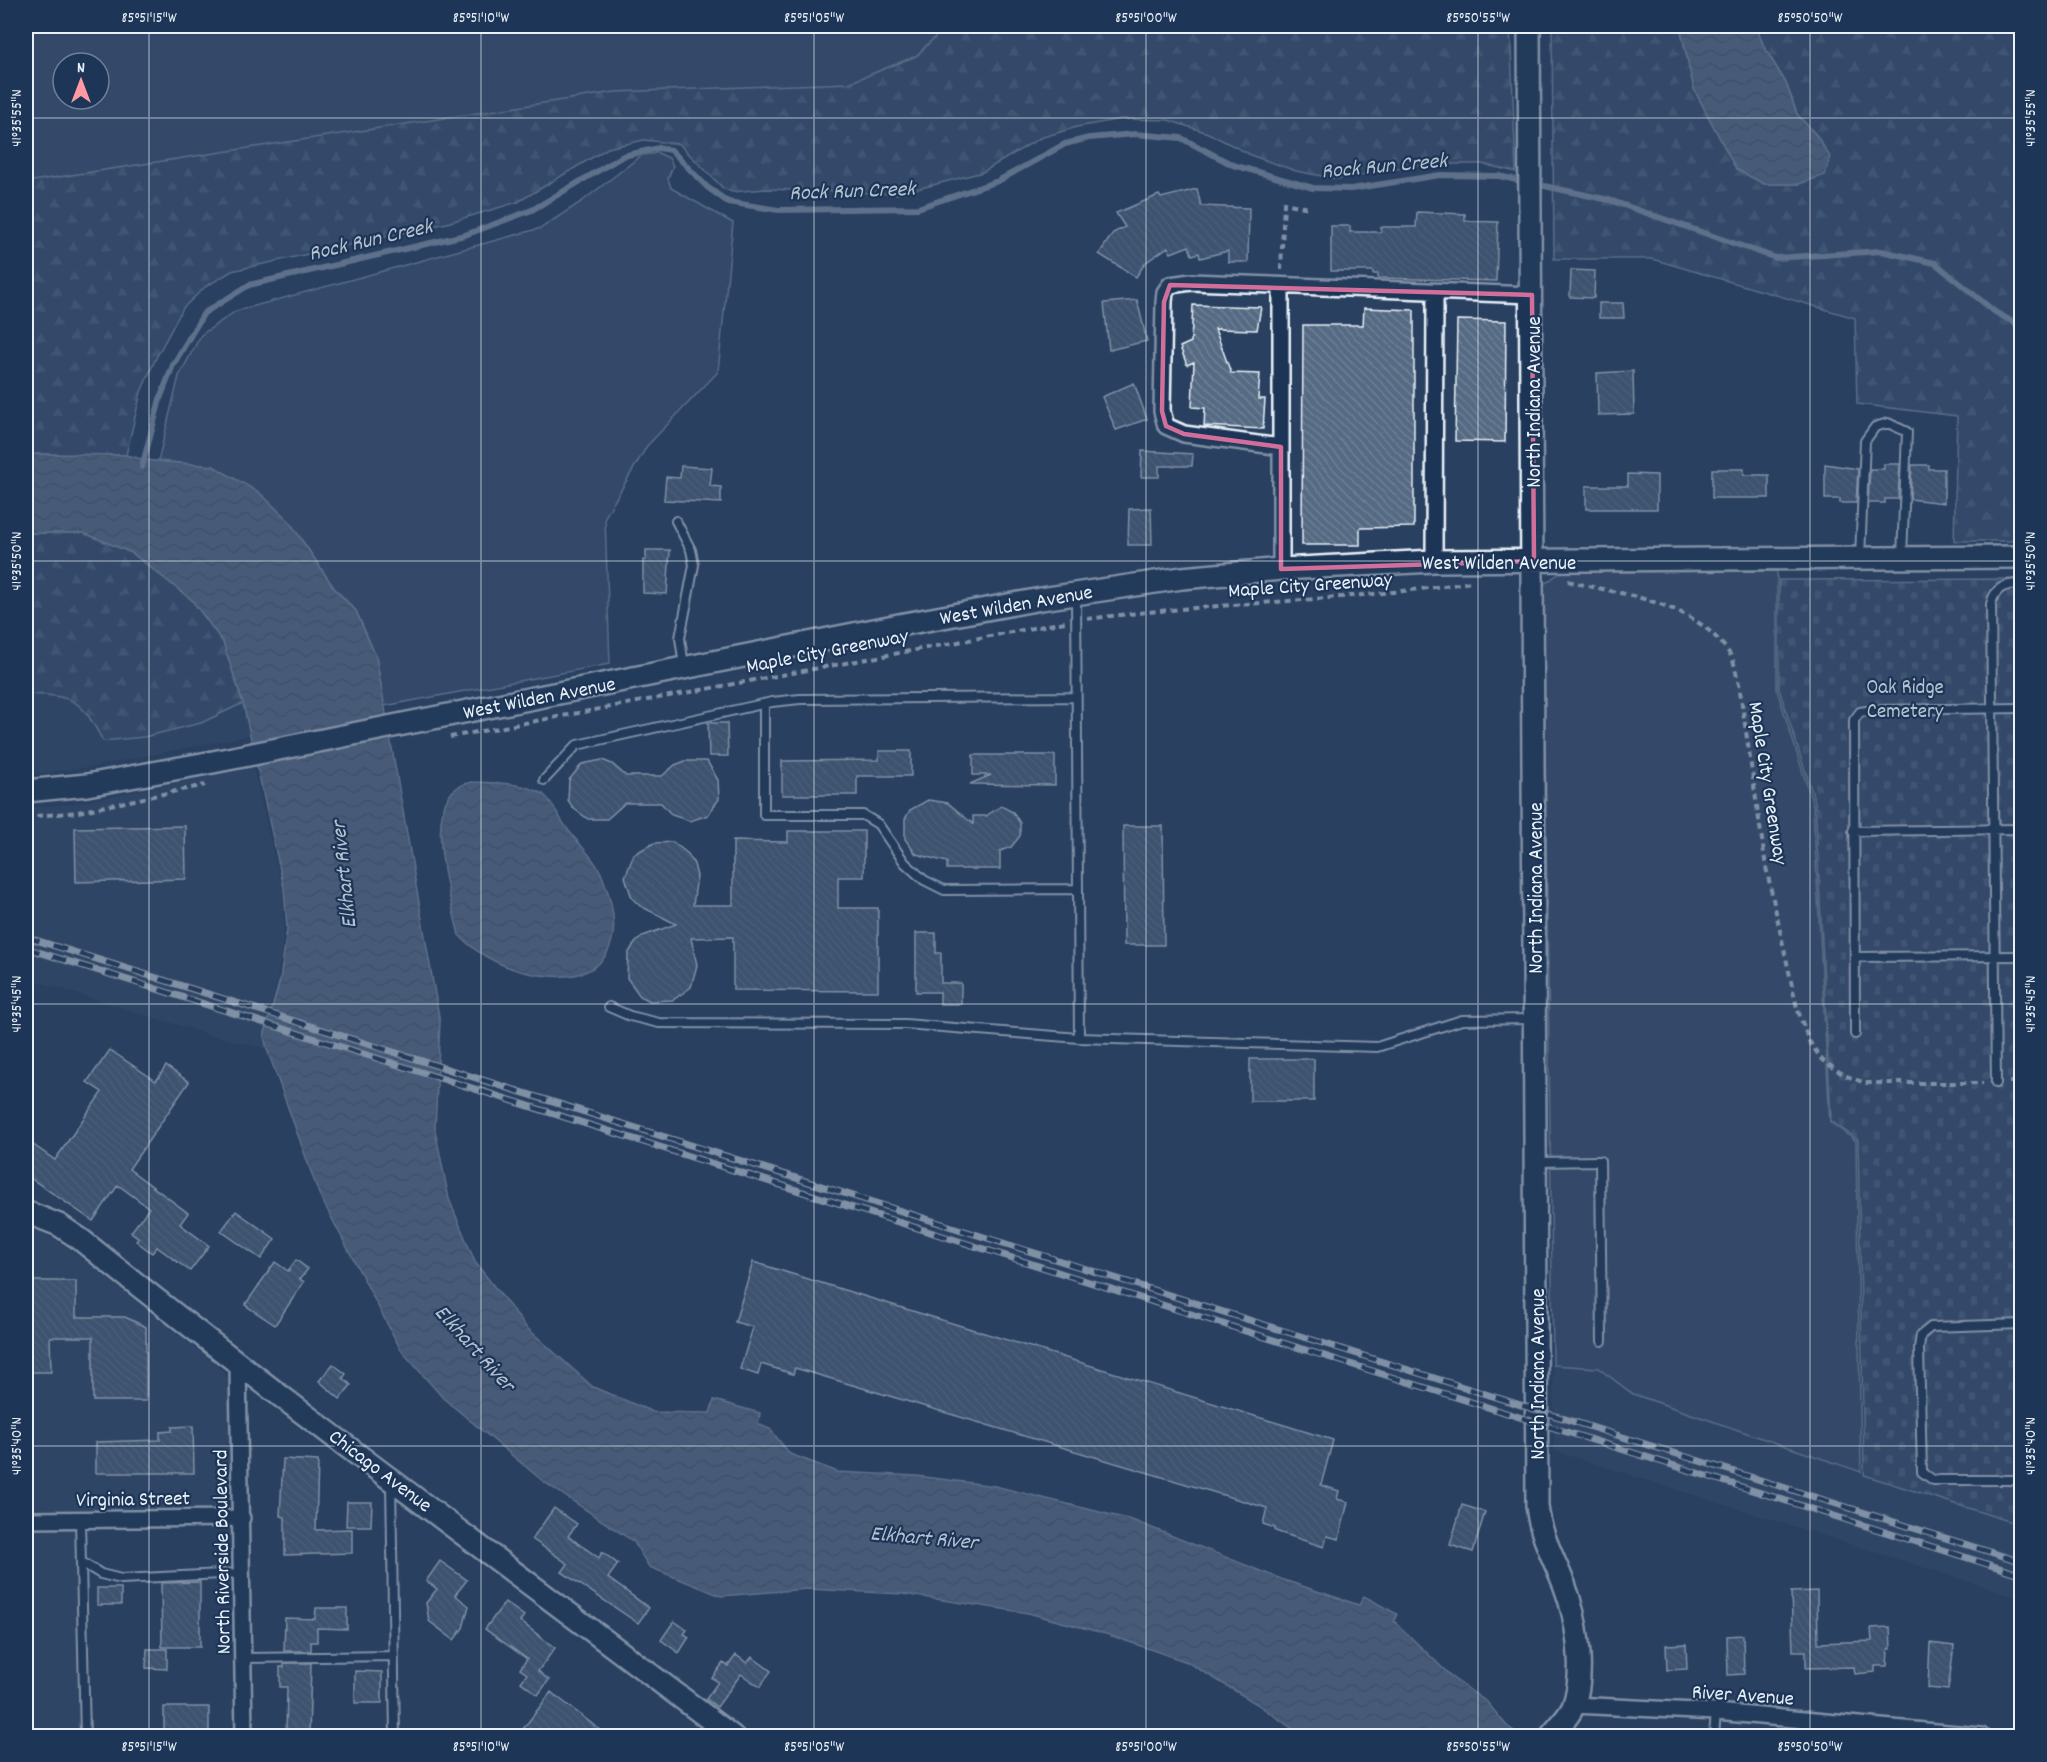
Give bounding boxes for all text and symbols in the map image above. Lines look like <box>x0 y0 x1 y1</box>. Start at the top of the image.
text: 85°51'15"W <box>121 8 177 30</box>
text: 85°51'10"W <box>453 8 510 30</box>
text: 85°51'05"W <box>784 8 844 30</box>
text: 85°51'00"W <box>1115 8 1177 30</box>
text: 85°50'55"W <box>1446 8 1510 30</box>
text: 85°50'50"W <box>1778 8 1843 30</box>
north arrow <box>51 51 111 111</box>
text: N <box>77 57 85 80</box>
text: 41°35'55"N <box>7 89 29 147</box>
text: 41°35'55"N <box>2021 89 2043 147</box>
water label: Rock Run Creek <box>1320 146 1450 188</box>
water label: Rock Run Creek <box>789 175 918 210</box>
water label: Rock Run Creek <box>306 212 438 271</box>
street label: North Indiana Avenue <box>1521 316 1551 488</box>
text: 41°35'50"N <box>7 532 29 590</box>
text: 41°35'50"N <box>2021 532 2043 590</box>
street label: West Wilden Avenue <box>1422 550 1576 580</box>
street label: Maple City Greenway <box>1227 566 1394 608</box>
street label: West Wilden Avenue <box>938 579 1095 635</box>
street label: Maple City Greenway <box>744 622 912 683</box>
street label: West Wilden Avenue <box>461 670 618 729</box>
park label: Oak Ridge Cemetery <box>1866 674 1944 728</box>
street label: Maple City Greenway <box>1738 700 1794 868</box>
street label: North Indiana Avenue <box>1523 802 1553 974</box>
water label: Elkhart River <box>324 817 367 930</box>
text: 41°35'45"N <box>7 976 29 1032</box>
text: 41°35'45"N <box>2021 976 2043 1032</box>
street label: North Indiana Avenue <box>1525 1288 1555 1460</box>
water label: Elkhart River <box>426 1299 523 1402</box>
text: 41°35'40"N <box>7 1417 29 1475</box>
text: 41°35'40"N <box>2021 1417 2043 1475</box>
street label: Chicago Avenue <box>321 1423 437 1521</box>
street label: North Riverside Boulevard <box>207 1449 241 1655</box>
street label: Virginia Street <box>76 1485 191 1517</box>
water label: Elkhart River <box>869 1519 982 1560</box>
street label: River Avenue <box>1691 1678 1795 1716</box>
text: 85°51'15"W <box>121 1737 177 1759</box>
text: 85°51'10"W <box>453 1737 510 1759</box>
text: 85°51'05"W <box>784 1737 844 1759</box>
text: 85°51'00"W <box>1115 1737 1177 1759</box>
text: 85°50'55"W <box>1446 1737 1510 1759</box>
text: 85°50'50"W <box>1778 1737 1843 1759</box>

